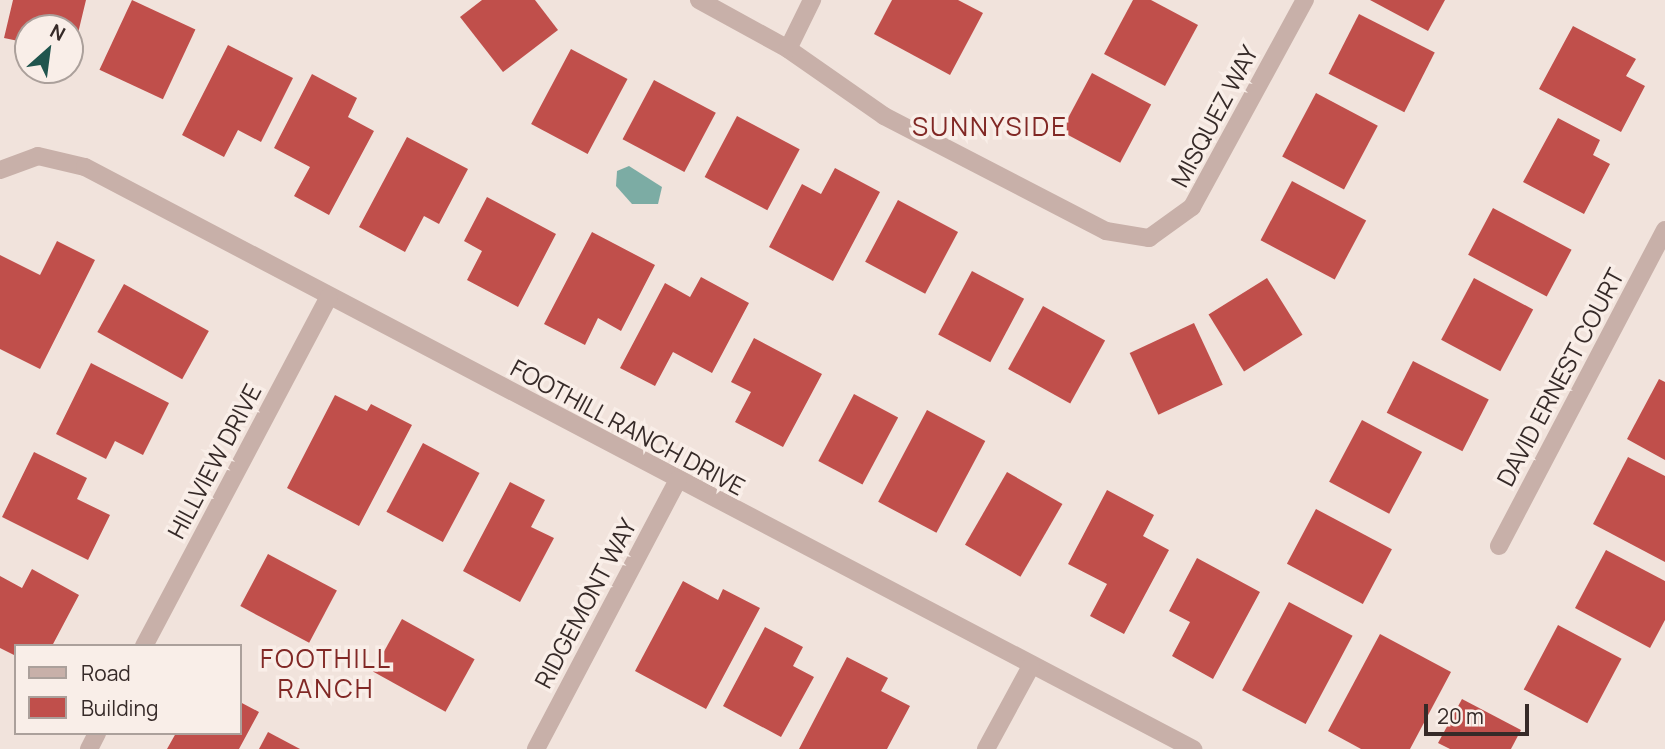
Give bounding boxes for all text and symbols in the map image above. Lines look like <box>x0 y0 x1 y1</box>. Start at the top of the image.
north arrow <box>14 14 84 84</box>
text: N <box>46 18 70 47</box>
street label: MISQUEZ WAY <box>1165 40 1263 192</box>
district label: SUNNYSIDE <box>913 111 1067 143</box>
street label: DAVID ERNEST COURT <box>1490 263 1630 491</box>
street label: FOOTHILL RANCH DRIVE <box>506 353 750 501</box>
street label: HILLVIEW DRIVE <box>161 379 267 543</box>
street label: RIDGEMONT WAY <box>528 513 642 693</box>
district label: FOOTHILL RANCH <box>261 643 391 704</box>
legend <box>14 644 242 735</box>
text: Road <box>81 659 131 687</box>
scale bar <box>1427 690 1532 734</box>
text: Building <box>81 694 158 722</box>
text: 20 m <box>1437 702 1484 730</box>

